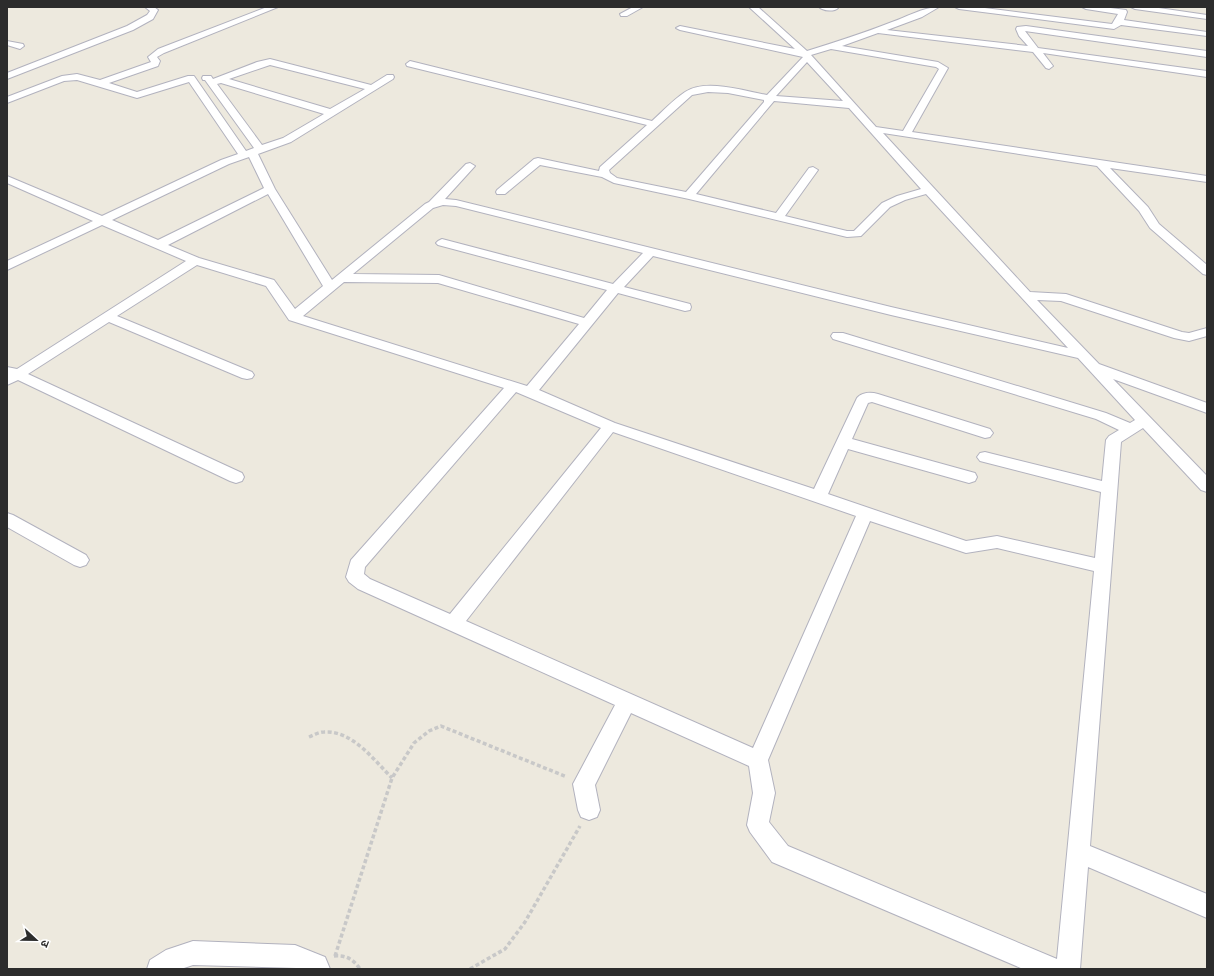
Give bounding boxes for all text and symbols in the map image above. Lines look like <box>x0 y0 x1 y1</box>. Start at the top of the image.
north arrow <box>16 920 56 960</box>
text: उ <box>37 938 52 949</box>

